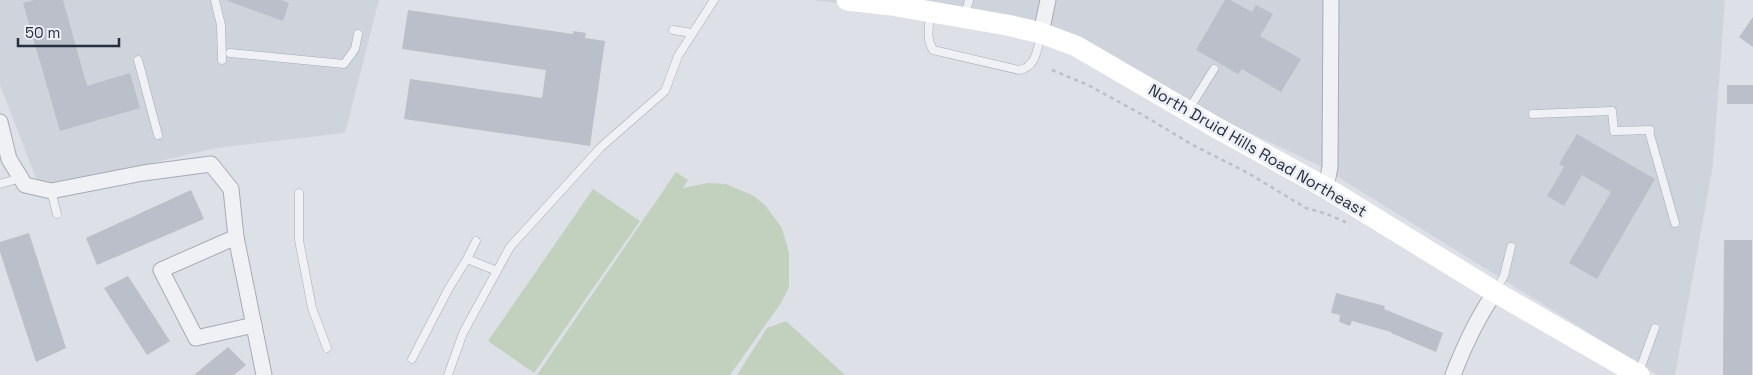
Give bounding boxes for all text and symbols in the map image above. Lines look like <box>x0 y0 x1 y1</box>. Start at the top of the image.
scale bar <box>18 15 119 47</box>
text: 50 m <box>25 23 60 42</box>
street label: North Druid Hills Road Northeast <box>1145 79 1371 222</box>

